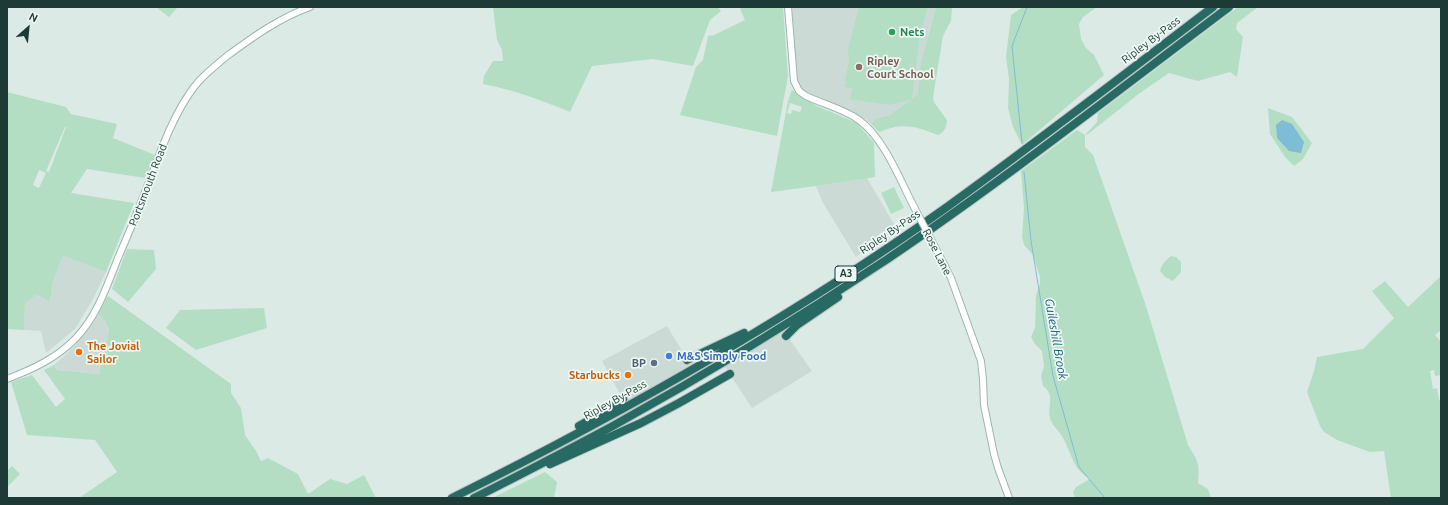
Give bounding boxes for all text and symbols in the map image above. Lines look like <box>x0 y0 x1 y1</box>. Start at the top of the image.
north arrow <box>8 8 48 48</box>
text: N <box>27 10 40 25</box>
street label: Ripley By-Pass <box>1119 14 1183 66</box>
place label: Nets <box>900 25 924 39</box>
marker: Nets <box>887 27 897 37</box>
place label: Ripley Court School <box>867 54 934 80</box>
marker: Ripley Court School <box>854 62 864 72</box>
street label: Portsmouth Road <box>126 142 170 228</box>
street label: Ripley By-Pass <box>857 207 923 257</box>
street label: Rose Lane <box>920 227 954 277</box>
road number: A3 <box>835 266 857 282</box>
water label: Guileshill Brook <box>1042 297 1070 381</box>
place label: The Jovial Sailor <box>87 339 139 365</box>
marker: The Jovial Sailor <box>74 347 84 357</box>
place label: M&S Simply Food <box>677 349 766 363</box>
marker: M&S Simply Food <box>664 351 674 361</box>
place label: BP <box>632 356 646 370</box>
marker: BP <box>649 358 659 368</box>
place label: Starbucks <box>569 368 620 382</box>
marker: Starbucks <box>623 370 633 380</box>
street label: Ripley By-Pass <box>581 377 649 423</box>

